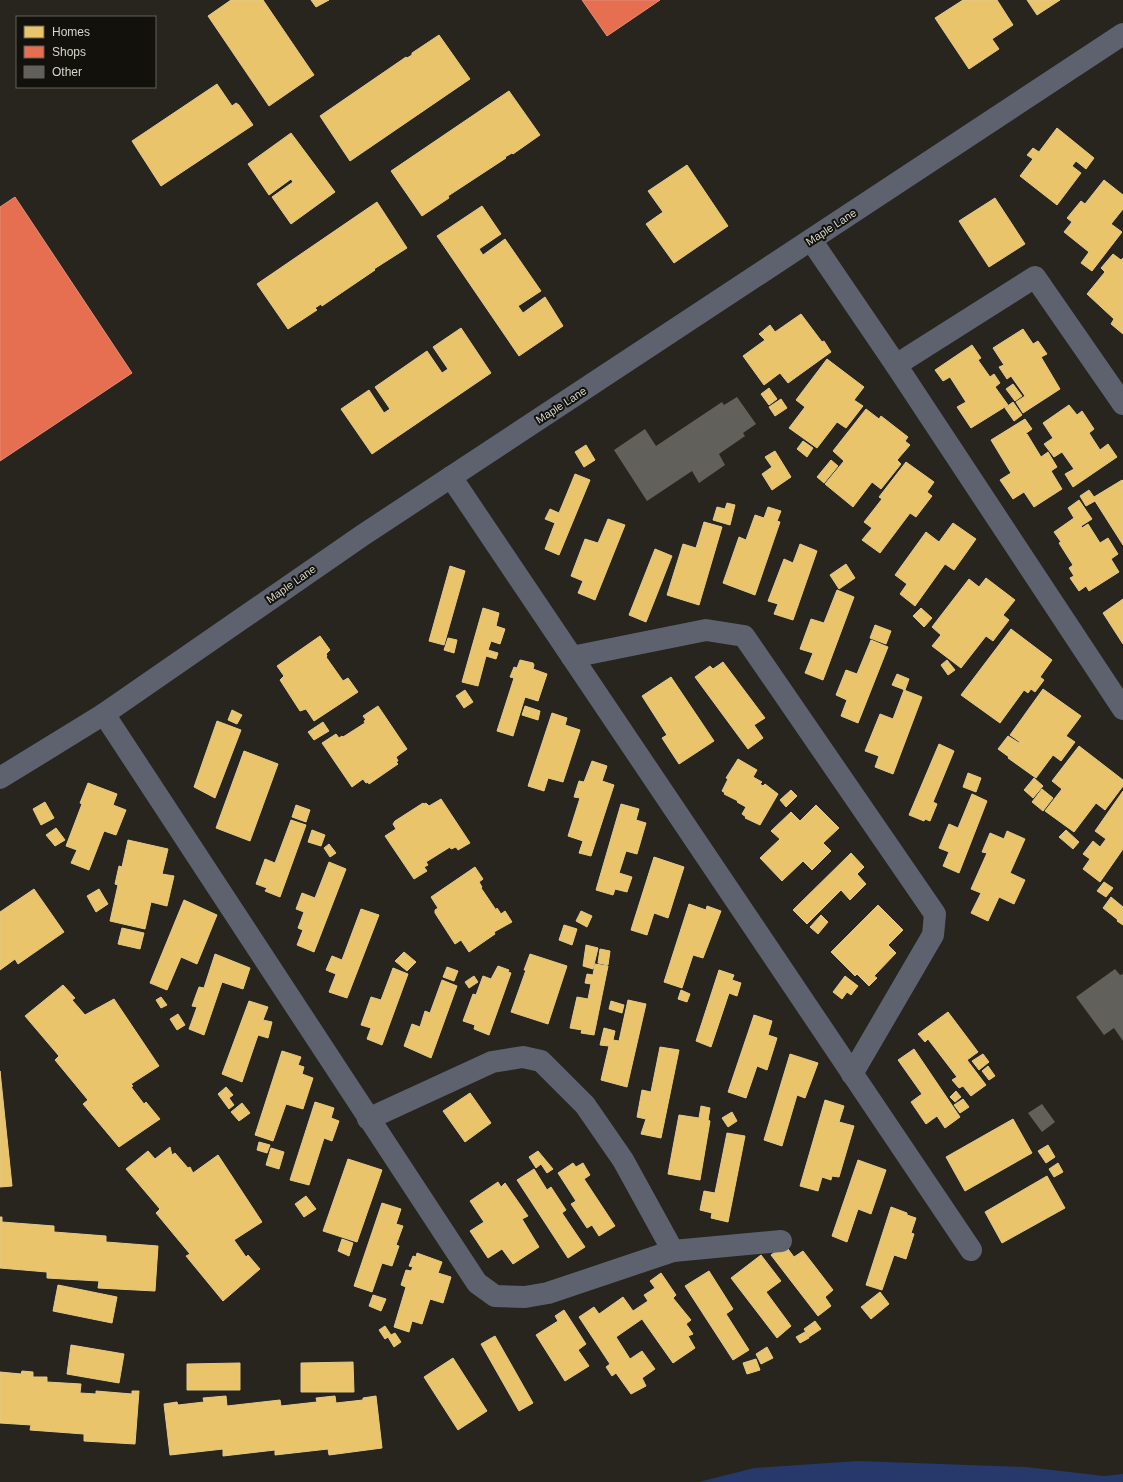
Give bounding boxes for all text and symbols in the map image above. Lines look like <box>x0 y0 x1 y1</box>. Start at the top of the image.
legend <box>16 16 156 88</box>
text: Homes <box>52 25 90 39</box>
text: Shops <box>52 45 86 59</box>
text: Other <box>52 65 82 79</box>
street label: Maple Lane <box>804 206 858 248</box>
street label: Maple Lane <box>534 384 588 426</box>
street label: Maple Lane <box>264 563 318 605</box>

